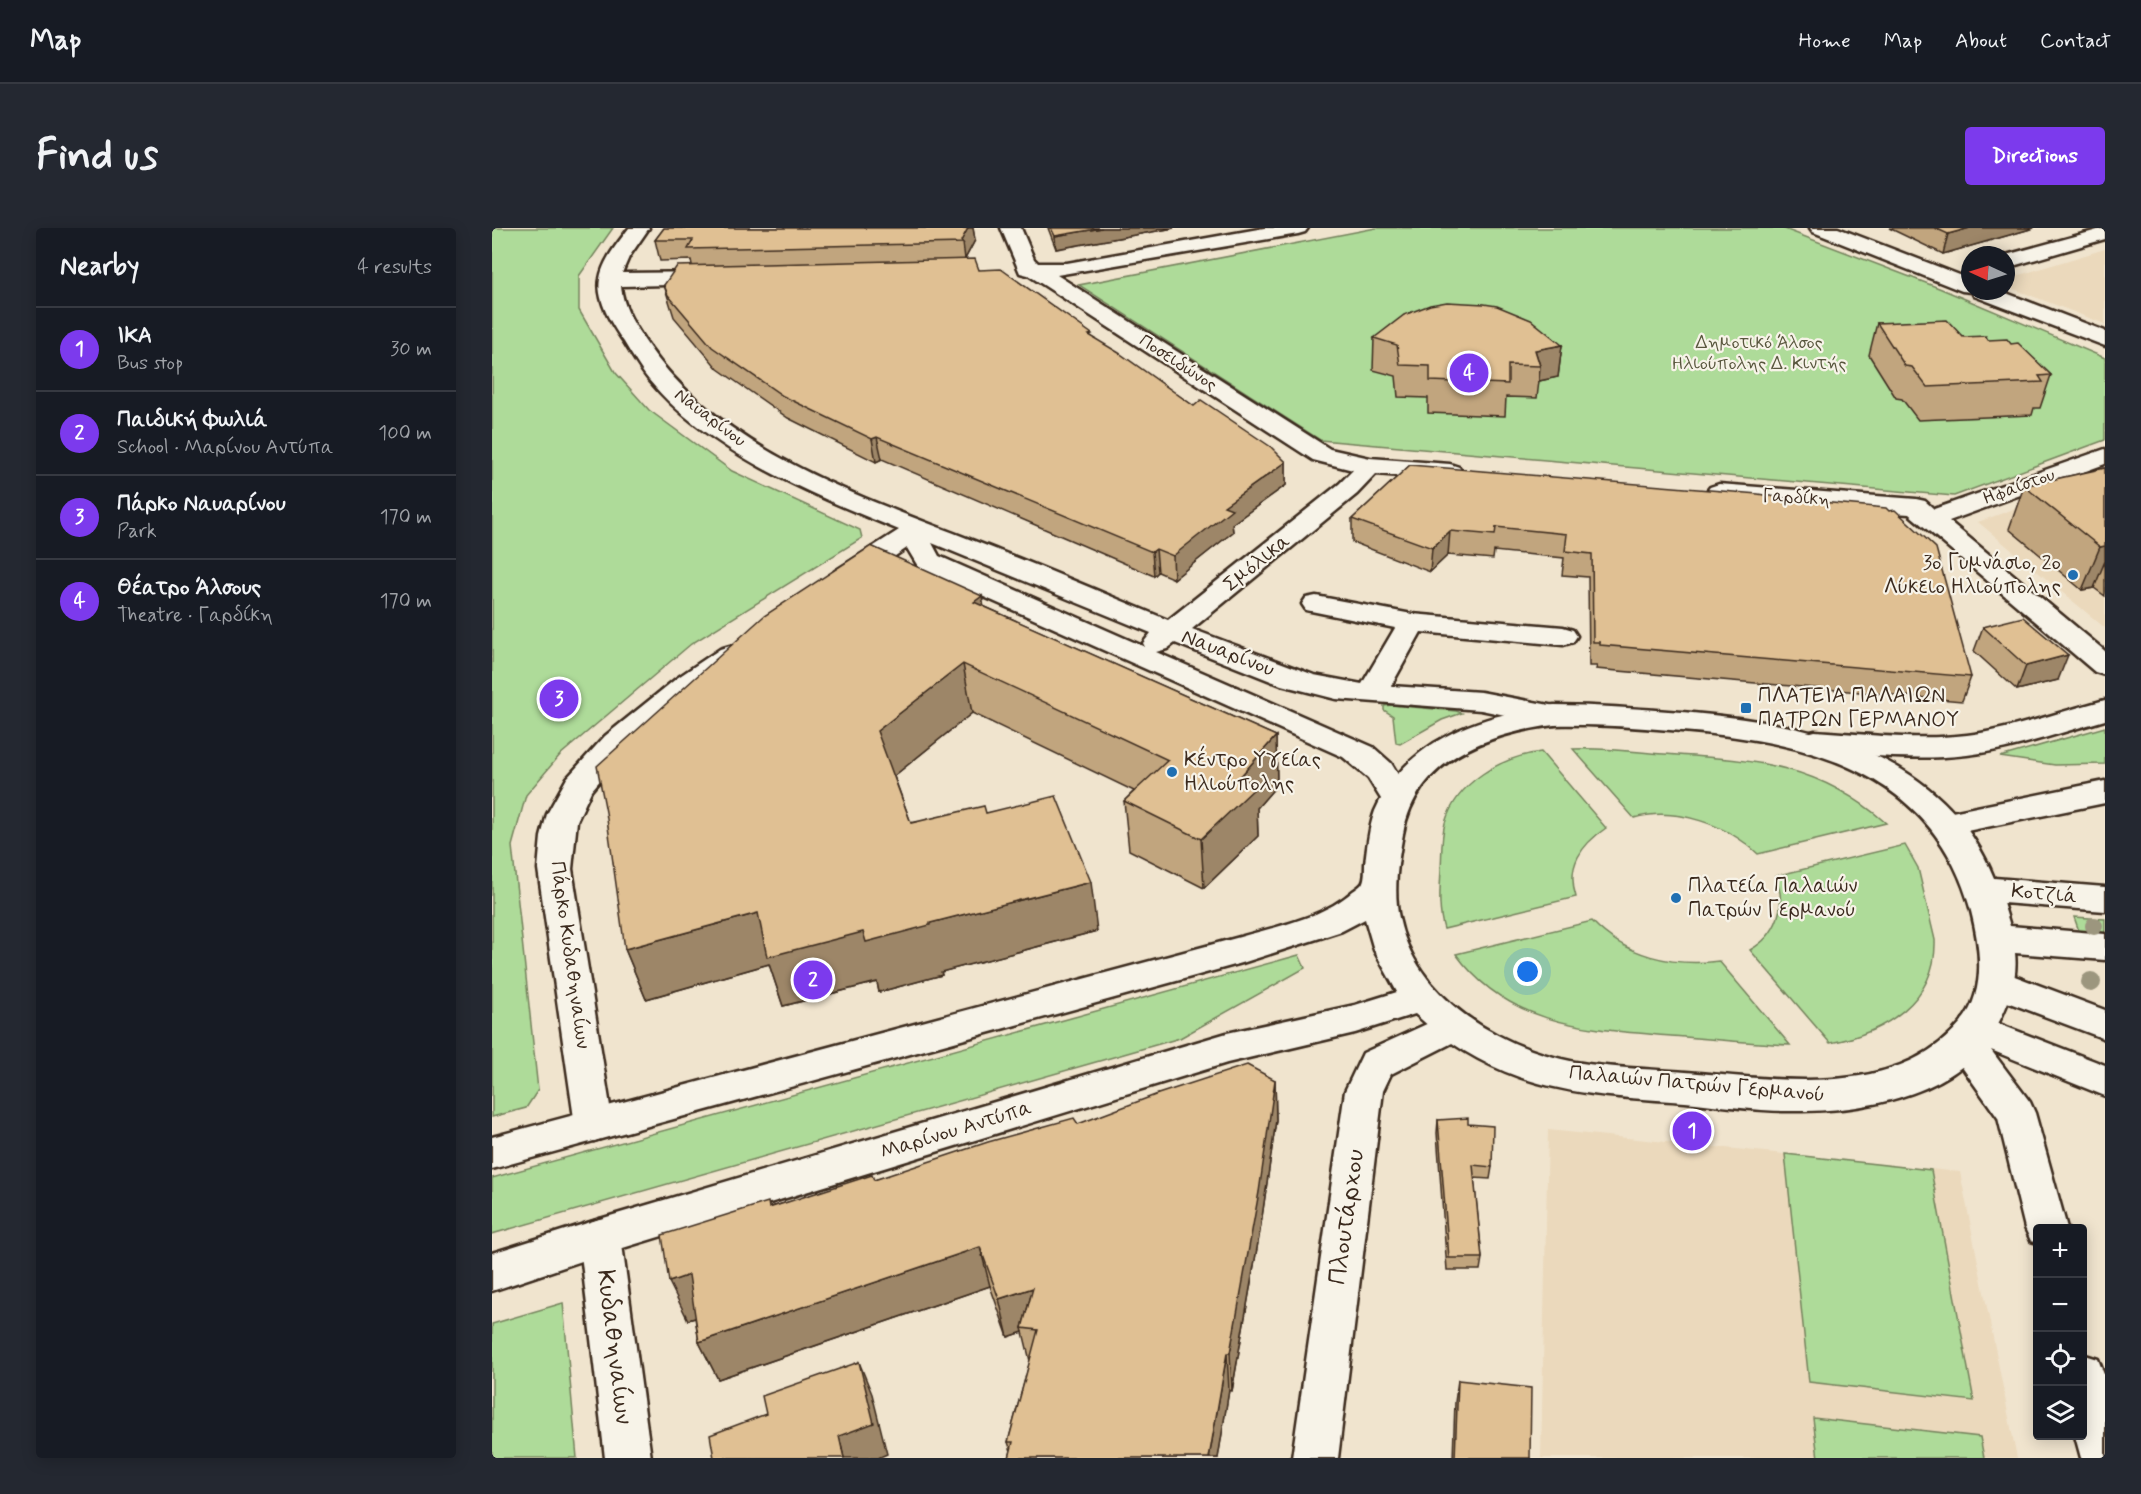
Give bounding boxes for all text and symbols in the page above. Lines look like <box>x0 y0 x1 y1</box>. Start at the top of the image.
text: Map <box>30 23 81 60</box>
text: Home <box>1799 27 1851 55</box>
text: Map <box>1884 27 1922 55</box>
text: About <box>1955 27 2007 55</box>
text: Contact <box>2040 27 2111 55</box>
button: Directions <box>1965 127 2105 185</box>
text: Find us <box>36 129 158 184</box>
north arrow <box>1961 246 2015 300</box>
text: Nearby <box>60 250 139 284</box>
text: 4 results <box>357 254 432 281</box>
text: ΙΚΑ <box>117 322 152 350</box>
street label: Ποσειδώνος <box>1134 329 1222 397</box>
park label: Δημοτικό Άλσος Ηλιούπολης Δ. Κιντής <box>1672 331 1846 376</box>
text: 1 <box>75 336 84 363</box>
text: 30 m <box>390 336 432 363</box>
text: Bus stop <box>117 350 183 377</box>
pin: 4 <box>1450 350 1488 396</box>
street label: Ναυαρίνου <box>669 383 751 453</box>
text: Παιδική Φωλιά <box>117 406 267 434</box>
text: 2 <box>75 420 84 447</box>
text: 100 m <box>378 420 432 447</box>
text: School · Μαρίνου Αντύπα <box>117 434 334 461</box>
street label: Ηφαίστου <box>1980 463 2058 511</box>
street label: Γαρδίκη <box>1761 484 1831 512</box>
text: Πάρκο Ναυαρίνου <box>117 490 286 518</box>
text: 3 <box>75 504 84 531</box>
text: 170 m <box>380 504 432 531</box>
text: Park <box>117 518 157 545</box>
street label: Σμόλικα <box>1218 527 1296 599</box>
place label: 3ο Γυμνάσιο, 2ο Λύκειο Ηλιούπολης <box>1884 549 2061 601</box>
marker: 3ο Γυμνάσιο, 2ο Λύκειο Ηλιούπολης <box>2066 568 2080 582</box>
text: Θέατρο Άλσους <box>117 574 261 602</box>
text: 4 <box>74 588 85 615</box>
text: 170 m <box>380 588 432 615</box>
text: Theatre · Γαρδίκη <box>117 602 273 629</box>
street label: Ναυαρίνου <box>1177 622 1279 684</box>
pin: 3 <box>540 676 578 722</box>
place label: ΠΛΑΤΕΙΑ ΠΑΛΑΙΩΝ ΠΑΤΡΩΝ ΓΕΡΜΑΝΟΥ <box>1758 682 1959 734</box>
marker: ΠΛΑΤΕΙΑ ΠΑΛΑΙΩΝ ΠΑΤΡΩΝ ΓΕΡΜΑΝΟΥ <box>1739 701 1753 715</box>
place label: Κέντρο Υγείας Ηλιούπολης <box>1184 745 1321 798</box>
marker: Κέντρο Υγείας Ηλιούπολης <box>1165 765 1179 779</box>
street label: Πάρκο Κυδαθηναίων <box>543 859 597 1051</box>
place label: Πλατεία Παλαιών Πατρών Γερμανού <box>1688 872 1858 924</box>
street label: Κοτζιά <box>2010 877 2078 911</box>
marker: Πλατεία Παλαιών Πατρών Γερμανού <box>1669 891 1683 905</box>
your location <box>1513 957 1542 986</box>
pin: 2 <box>794 958 832 1002</box>
street label: Παλαιών Πατρών Γερμανού <box>1568 1059 1826 1109</box>
street label: Μαρίνου Αντύπα <box>877 1094 1035 1166</box>
pin: 1 <box>1672 1108 1712 1154</box>
street label: Πλουτάρχου <box>1321 1147 1373 1287</box>
map controls <box>2033 1224 2087 1440</box>
button: + <box>2033 1224 2087 1278</box>
street label: Κυδαθηναίων <box>588 1268 640 1426</box>
button: − <box>2033 1278 2087 1332</box>
button: locate <box>2033 1332 2087 1386</box>
button: layers <box>2033 1386 2087 1440</box>

